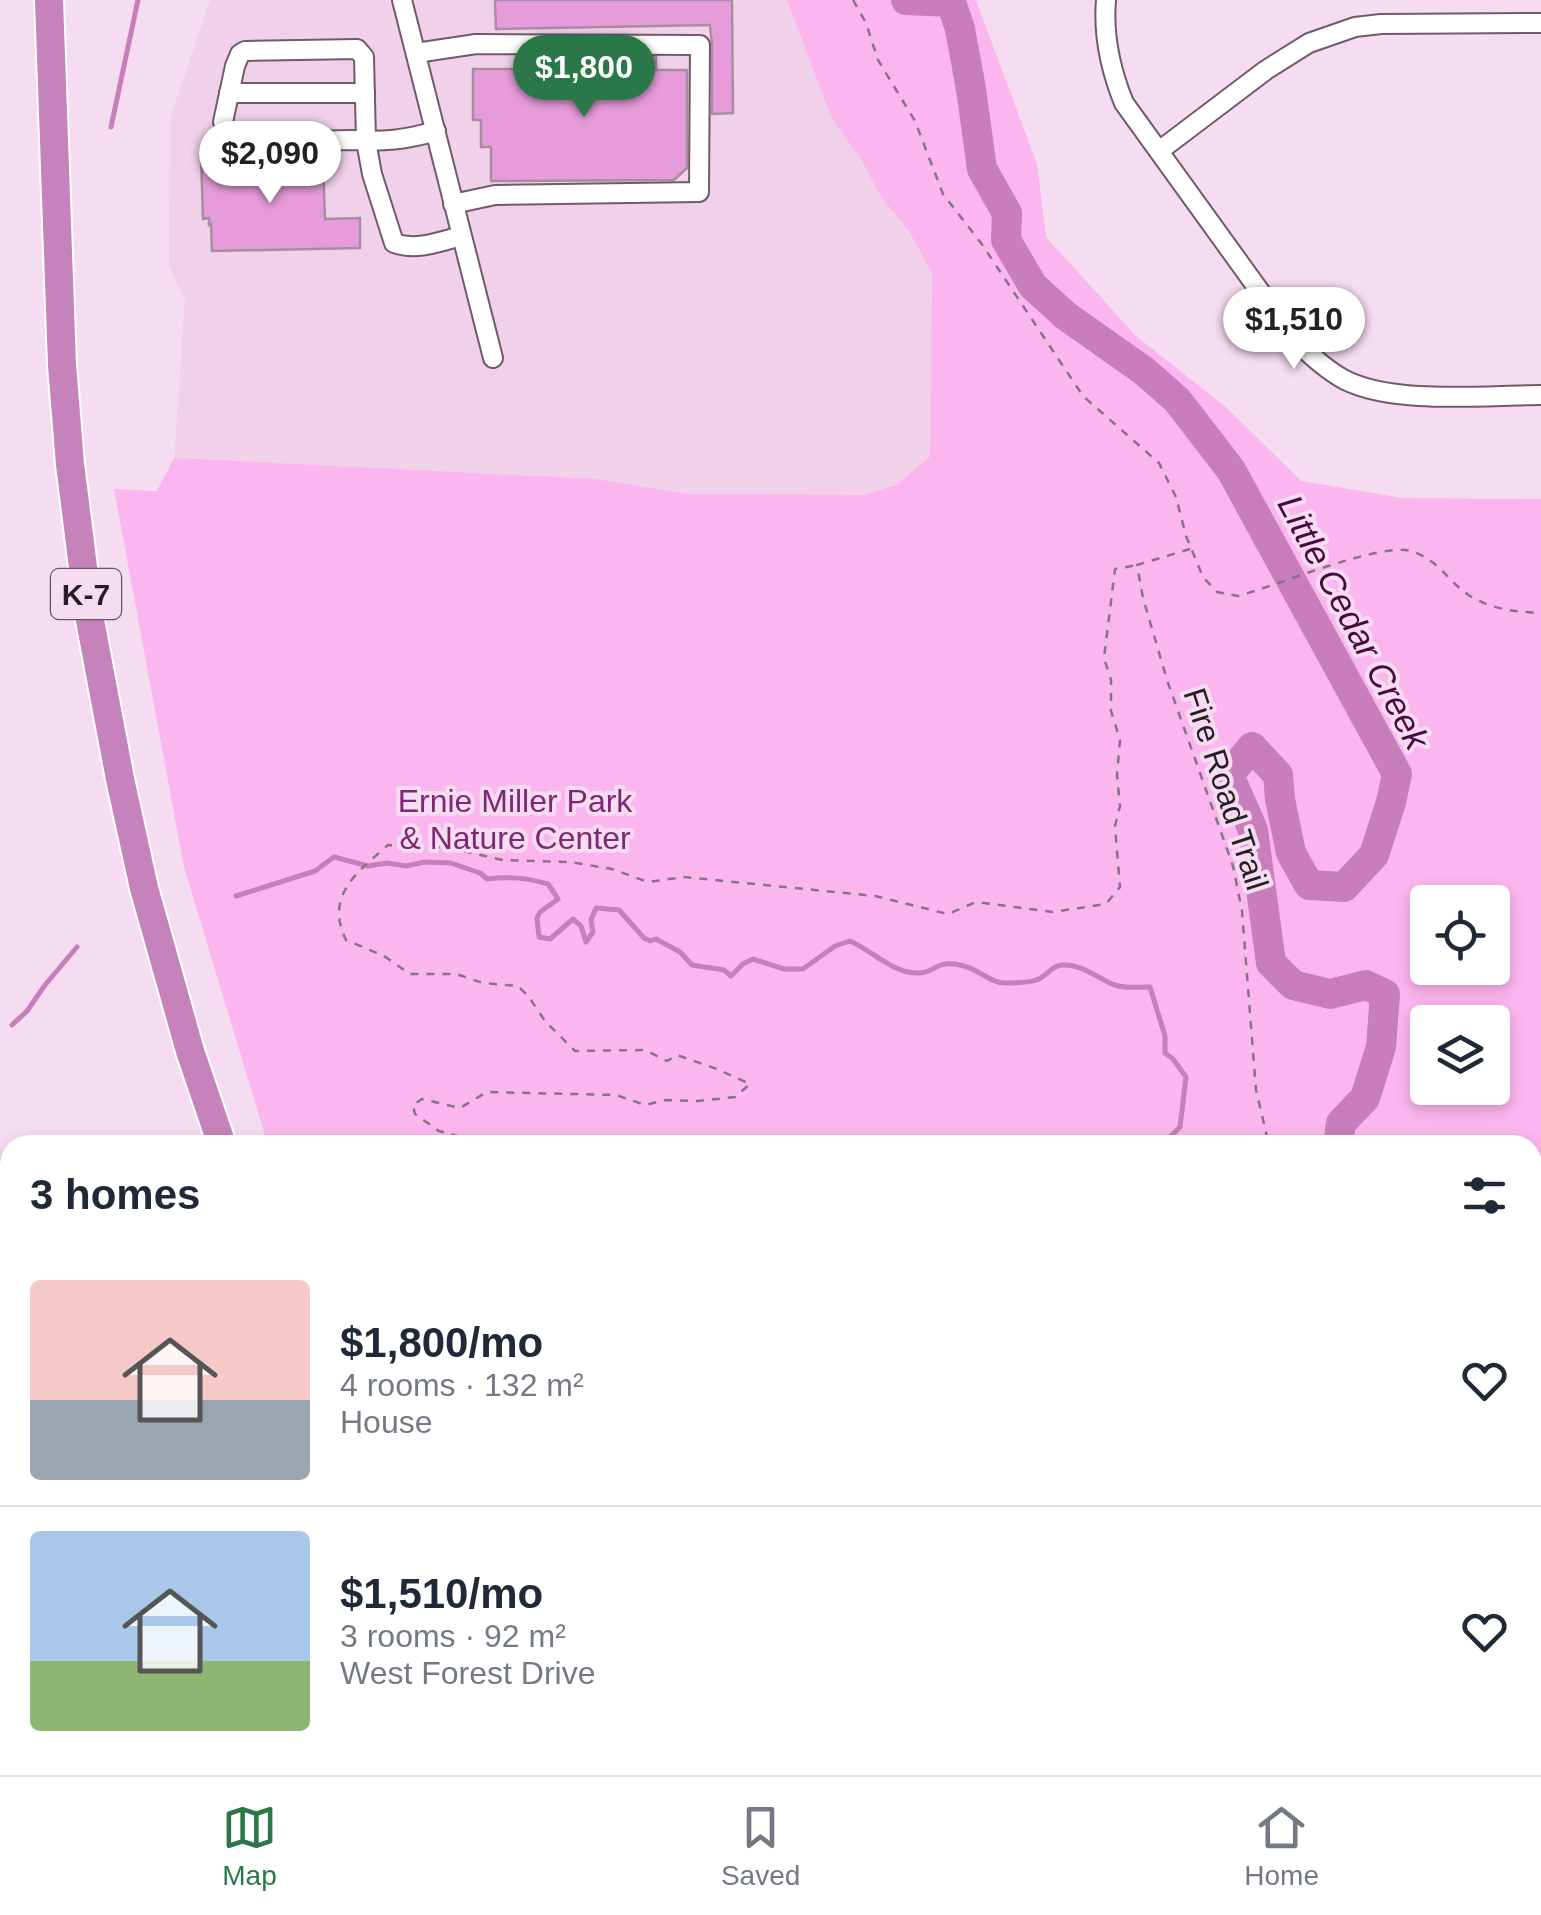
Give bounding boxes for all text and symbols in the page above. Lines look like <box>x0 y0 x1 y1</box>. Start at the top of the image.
pin: $1,800 <box>503 35 665 120</box>
text: $1,800 <box>535 49 633 85</box>
pin: $2,090 <box>189 121 351 206</box>
text: $2,090 <box>221 135 319 171</box>
pin: $1,510 <box>1213 287 1375 372</box>
text: $1,510 <box>1245 301 1343 337</box>
water label: Little Cedar Creek <box>1271 488 1438 757</box>
road number: K-7 <box>51 569 121 619</box>
street label: Fire Road Trail <box>1176 684 1276 894</box>
park label: Ernie Miller Park & Nature Center <box>398 783 633 856</box>
map controls <box>1410 885 1510 1105</box>
button: locate <box>1410 885 1510 985</box>
button: layers <box>1410 1005 1510 1105</box>
icon: filters <box>1457 1168 1512 1223</box>
text: 3 homes <box>30 1171 200 1218</box>
text: $1,800/mo <box>340 1319 543 1366</box>
icon: home <box>110 1320 230 1440</box>
icon: heart <box>1457 1353 1512 1408</box>
text: 4 rooms · 132 m² <box>340 1367 584 1403</box>
text: House <box>340 1404 433 1440</box>
text: $1,510/mo <box>340 1570 543 1617</box>
icon: home <box>110 1571 230 1691</box>
icon: heart <box>1457 1604 1512 1659</box>
text: 3 rooms · 92 m² <box>340 1618 566 1654</box>
text: West Forest Drive <box>340 1655 595 1691</box>
tab: Map <box>222 1800 277 1892</box>
tab: Saved <box>721 1800 800 1892</box>
tab: Home <box>1244 1800 1319 1892</box>

